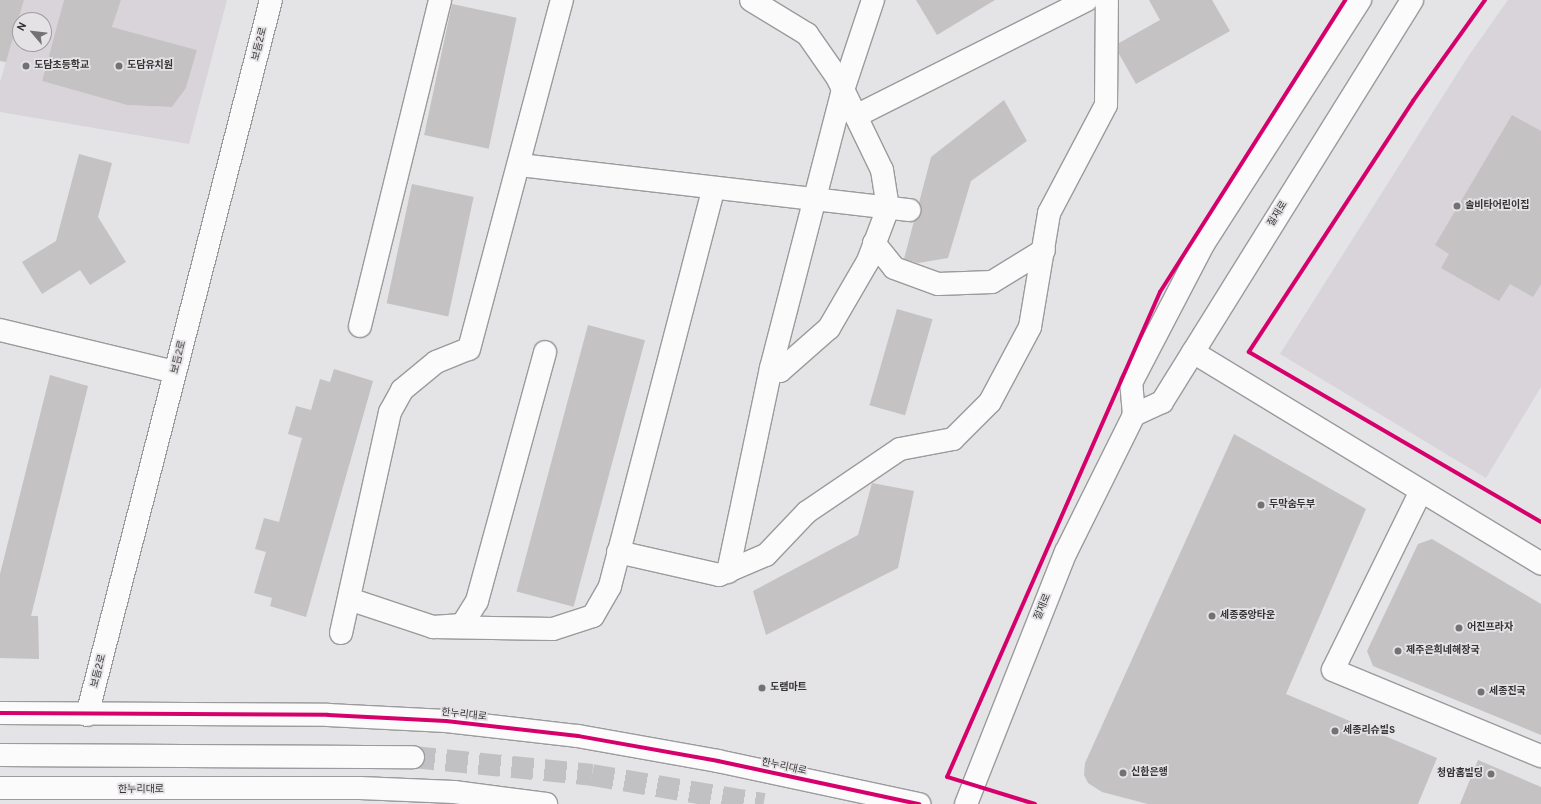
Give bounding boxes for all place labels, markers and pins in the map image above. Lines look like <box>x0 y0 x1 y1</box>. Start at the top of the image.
place label: 도담초등학교 <box>34 60 89 72</box>
place label: 도담유치원 <box>127 60 173 72</box>
marker: 도담초등학교 <box>21 61 31 71</box>
marker: 도담유치원 <box>114 61 124 71</box>
place label: 솔비타어린이집 <box>1465 200 1529 212</box>
marker: 솔비타어린이집 <box>1452 201 1462 211</box>
place label: 두막숨두부 <box>1269 499 1315 511</box>
marker: 두막숨두부 <box>1256 500 1266 510</box>
place label: 세종중앙타운 <box>1220 610 1275 622</box>
marker: 세종중앙타운 <box>1207 611 1217 621</box>
place label: 어진프라자 <box>1467 622 1513 634</box>
marker: 어진프라자 <box>1454 623 1464 633</box>
place label: 제주은희네해장국 <box>1406 645 1480 657</box>
marker: 제주은희네해장국 <box>1393 646 1403 656</box>
place label: 도램마트 <box>770 682 807 694</box>
marker: 도램마트 <box>757 683 767 693</box>
place label: 세종진국 <box>1489 686 1526 698</box>
marker: 세종진국 <box>1476 687 1486 697</box>
place label: 세종리슈빌S <box>1343 725 1395 737</box>
marker: 세종리슈빌S <box>1330 726 1340 736</box>
place label: 신한은행 <box>1131 767 1168 779</box>
marker: 신한은행 <box>1118 768 1128 778</box>
place label: 청암홈빌딩 <box>1437 768 1483 780</box>
marker: 청암홈빌딩 <box>1486 769 1496 779</box>

